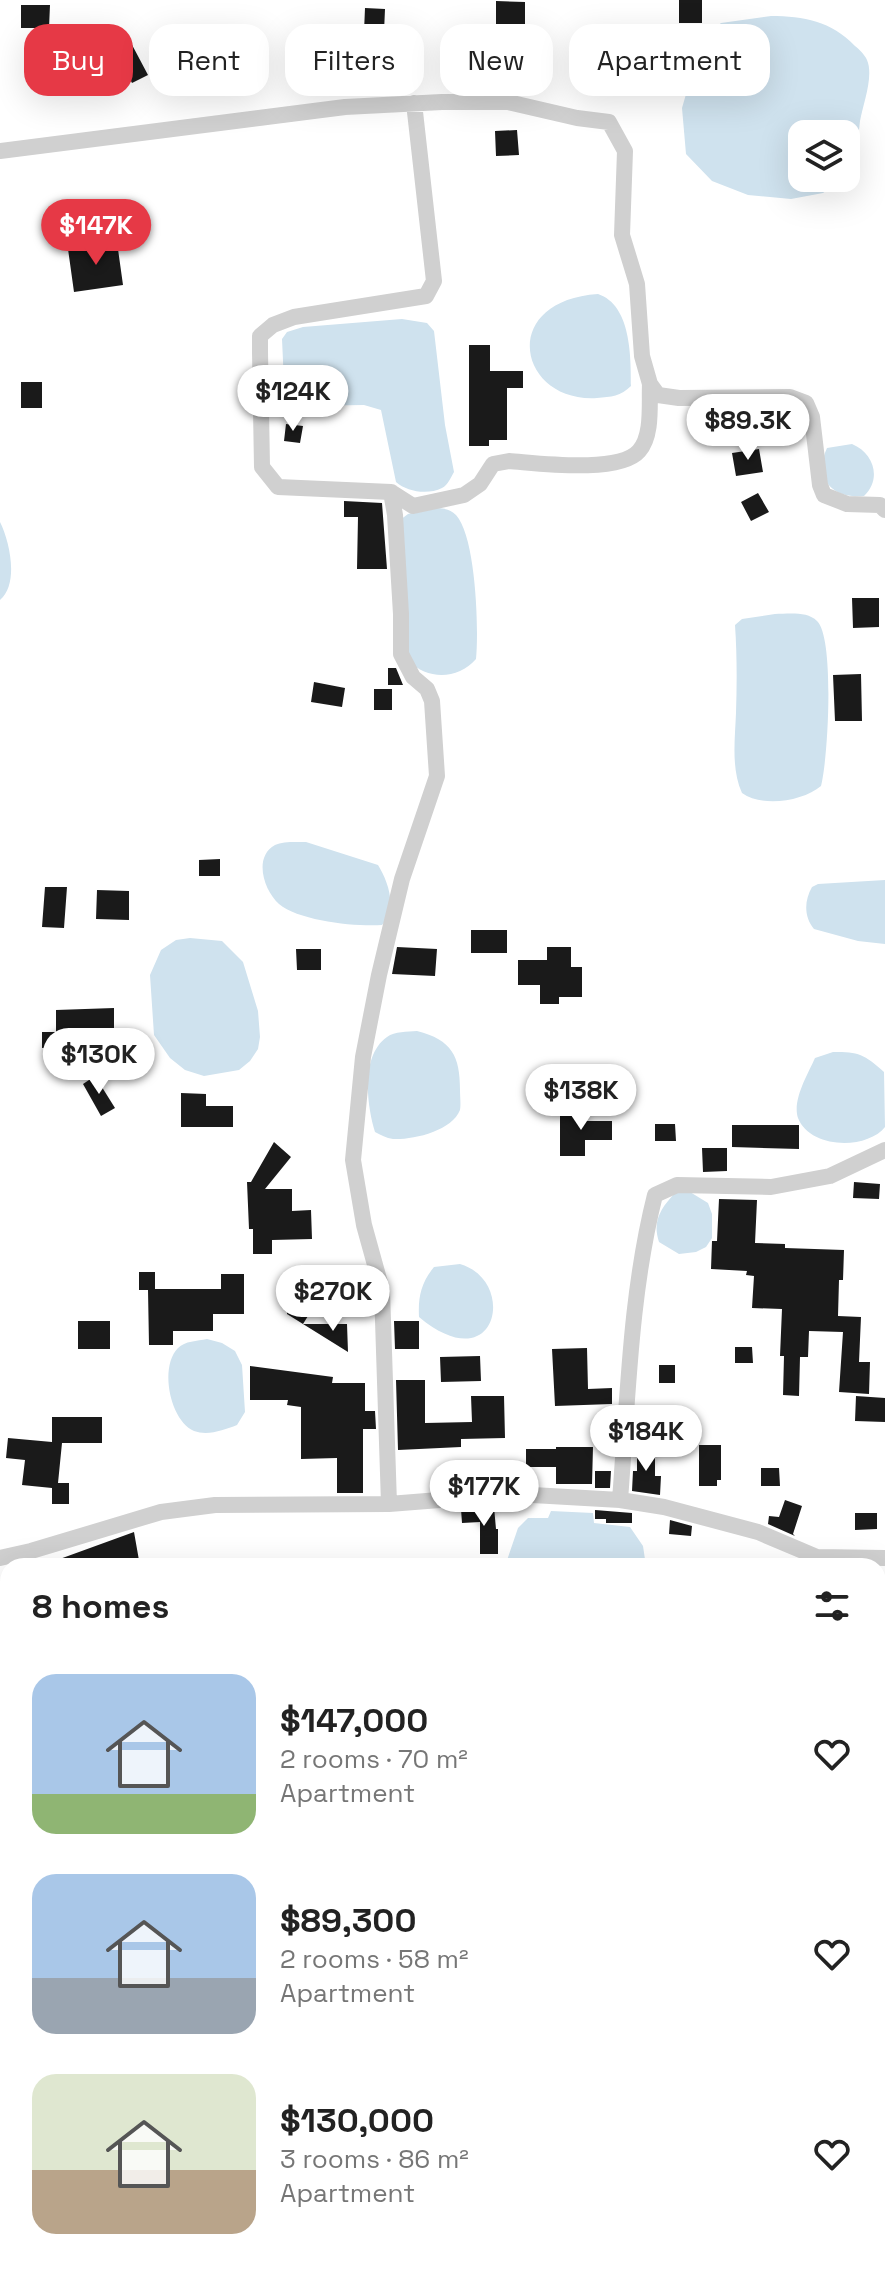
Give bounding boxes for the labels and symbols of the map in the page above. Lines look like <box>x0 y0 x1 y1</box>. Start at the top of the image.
pin: $147K <box>40 199 152 267</box>
pin: $124K <box>237 365 349 433</box>
pin: $89.3K <box>683 394 813 462</box>
pin: $130K <box>43 1028 155 1096</box>
pin: $138K <box>525 1064 637 1132</box>
pin: $270K <box>277 1265 389 1333</box>
pin: $184K <box>590 1405 702 1473</box>
pin: $177K <box>428 1460 540 1528</box>

